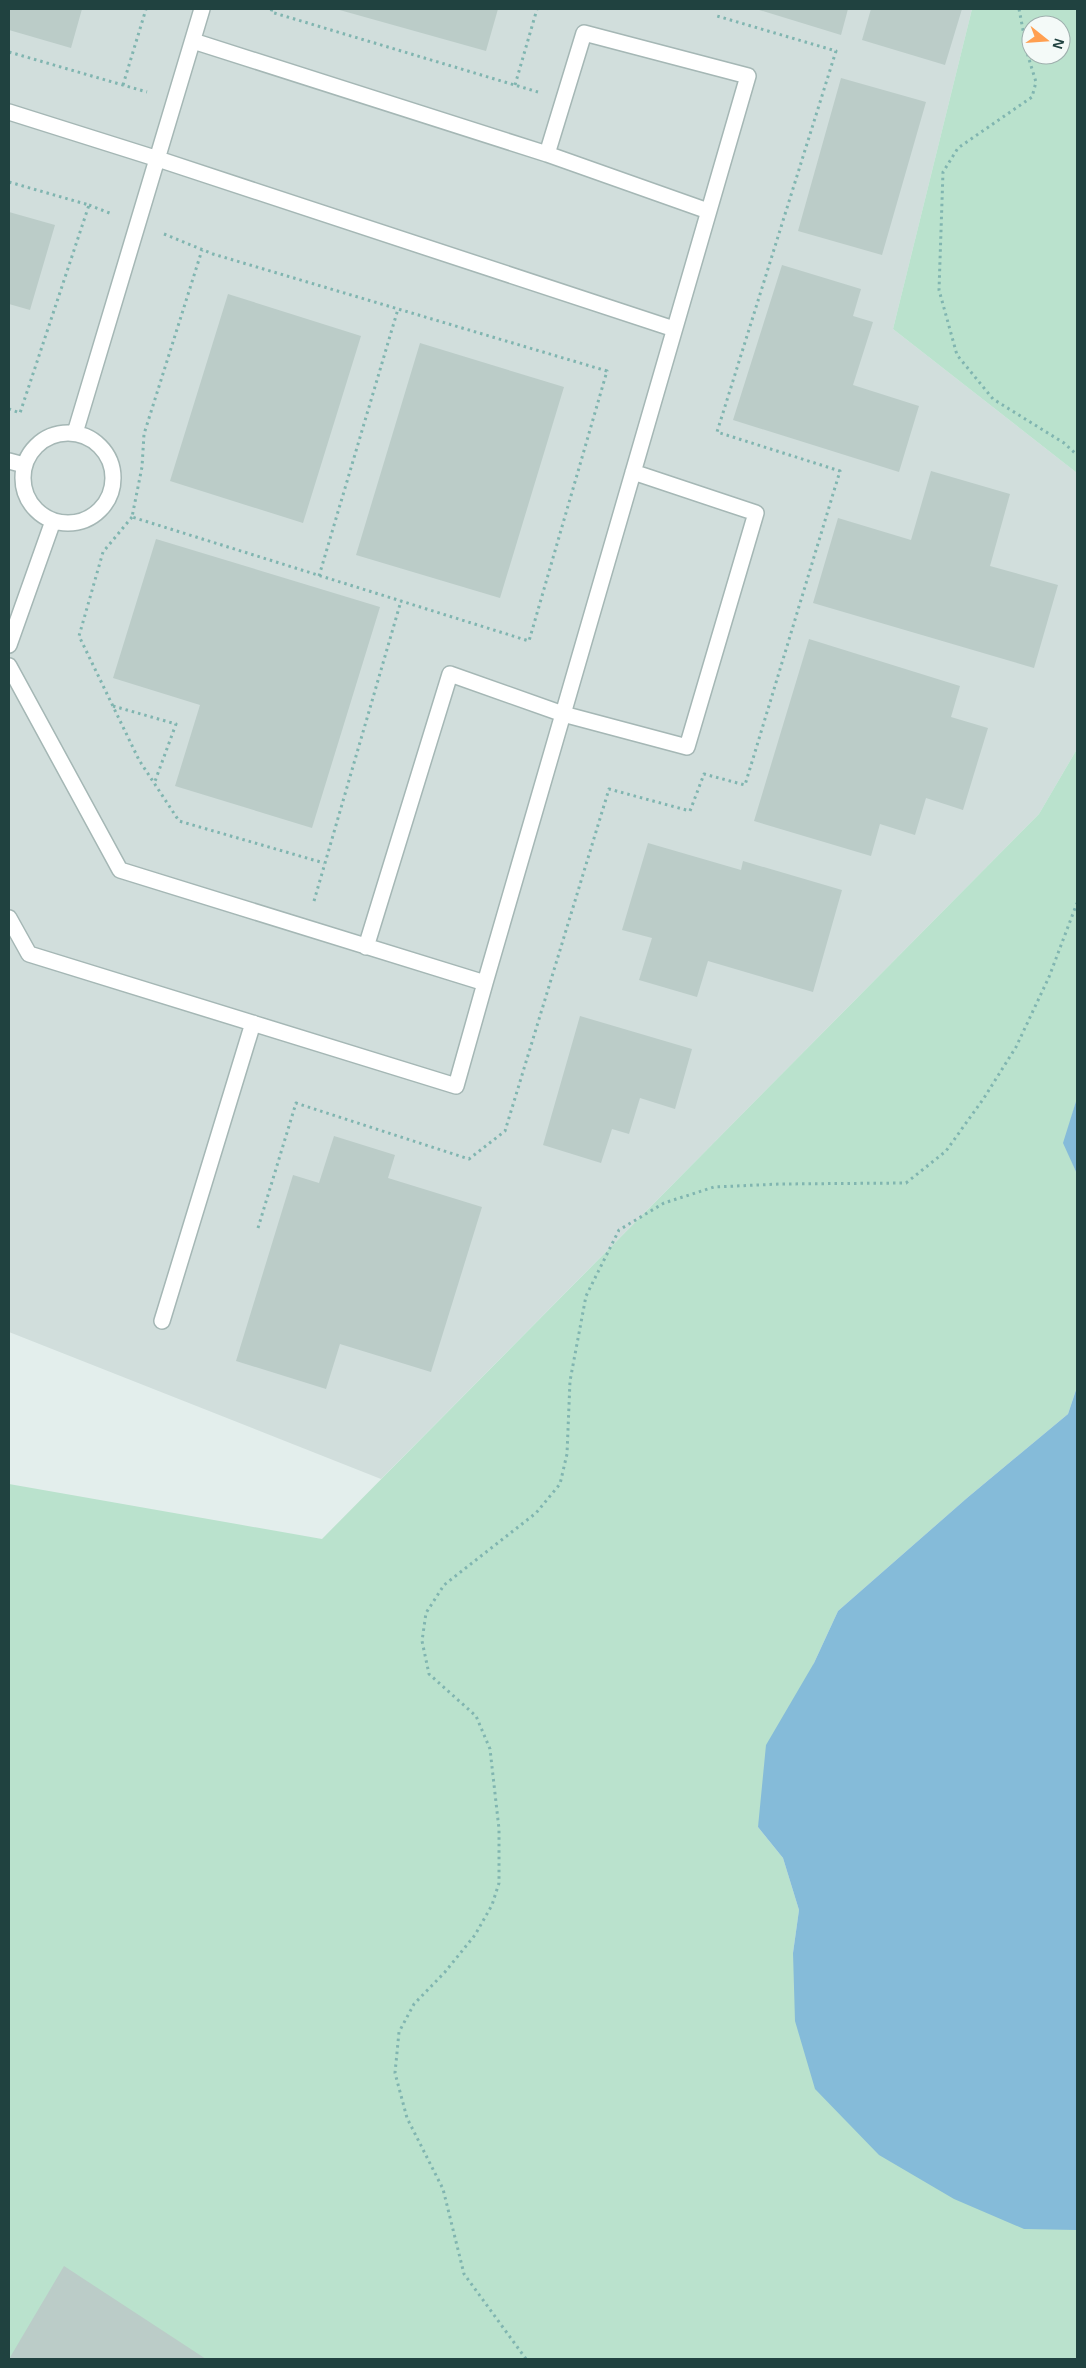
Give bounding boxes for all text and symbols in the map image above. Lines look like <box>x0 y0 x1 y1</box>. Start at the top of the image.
north arrow <box>1021 15 1071 65</box>
text: N <box>1049 37 1068 51</box>

